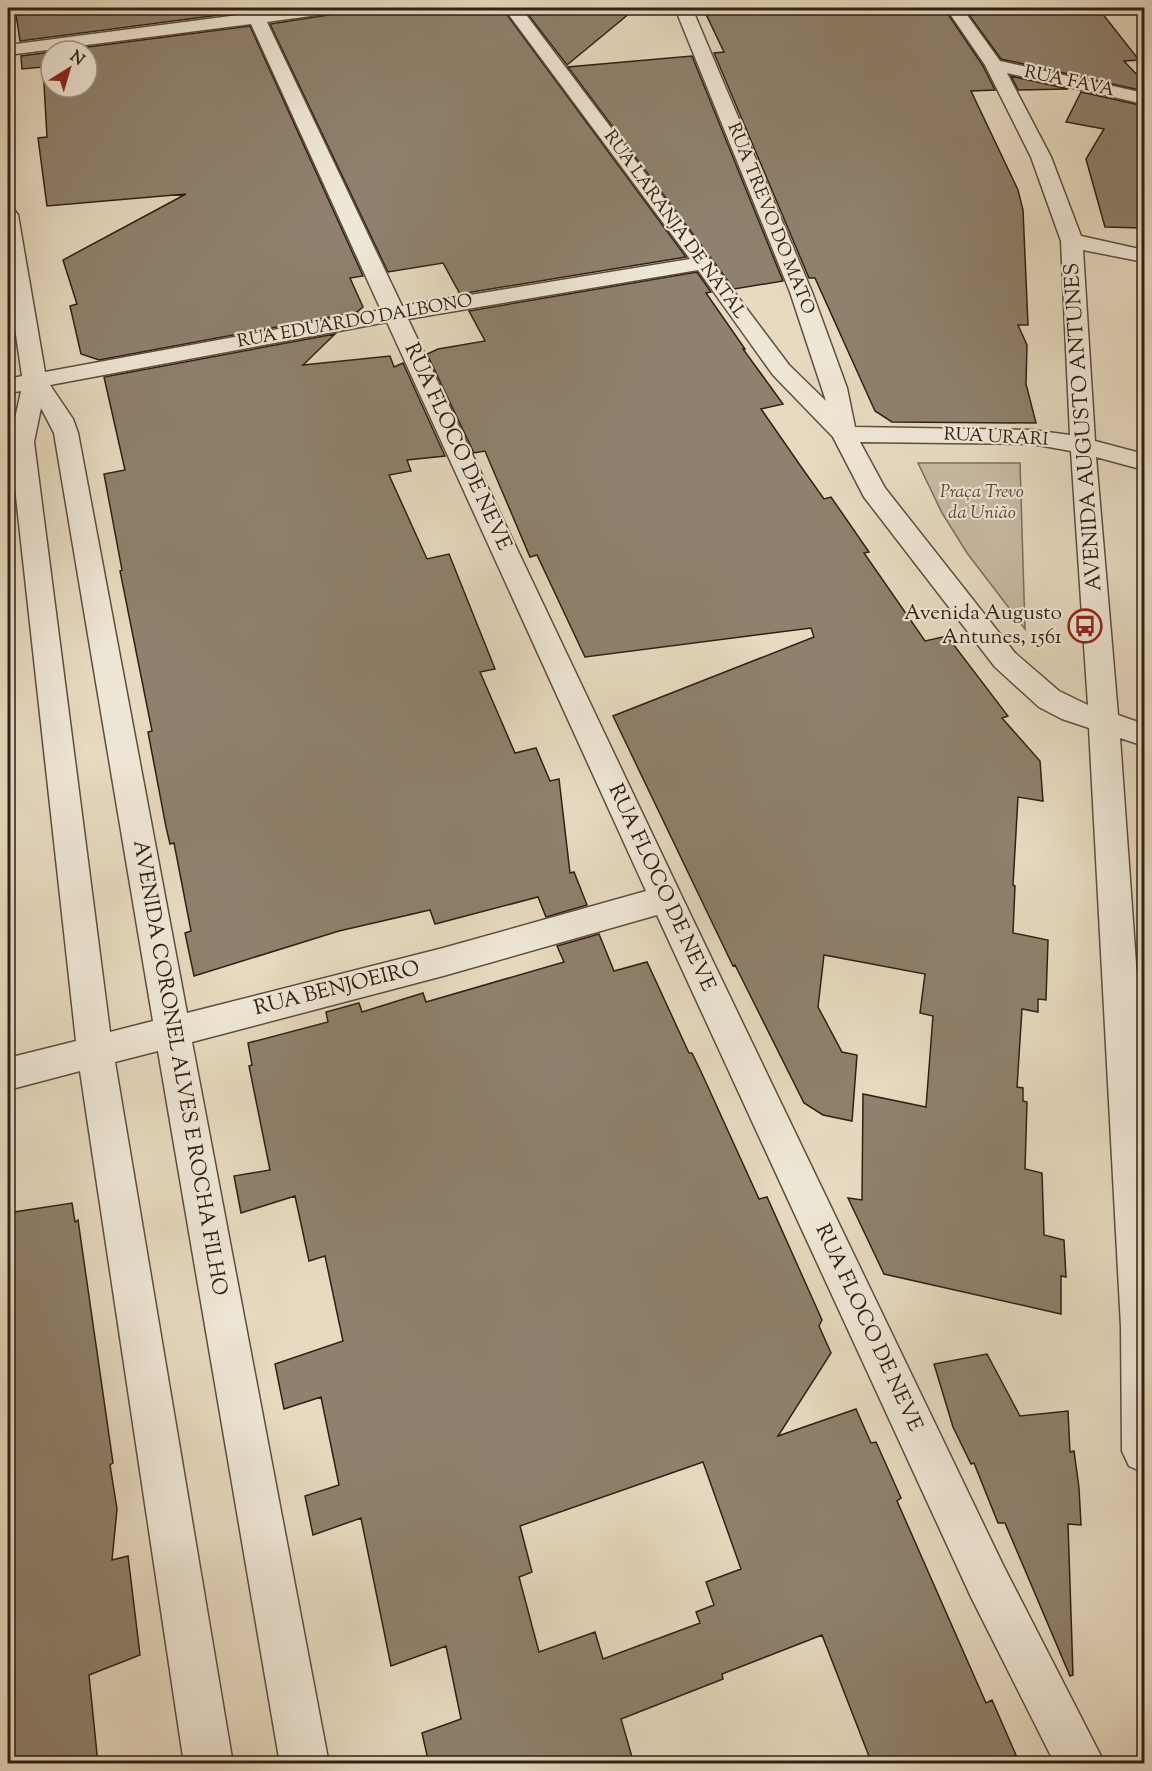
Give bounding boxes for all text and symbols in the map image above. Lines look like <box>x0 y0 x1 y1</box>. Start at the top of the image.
north arrow <box>39 39 99 99</box>
text: N <box>64 46 89 72</box>
street label: RUA FAVA <box>1022 60 1117 104</box>
street label: RUA TREVO DO MATO <box>720 119 820 319</box>
street label: RUA LARANJA DE NATAL <box>597 125 751 325</box>
street label: AVENIDA AUGUSTO ANTUNES <box>1058 262 1110 592</box>
street label: RUA EDUARDO DALBONO <box>235 288 475 356</box>
street label: RUA FLOCO DE NEVE <box>396 338 518 556</box>
street label: RUA URARI <box>943 422 1049 454</box>
park label: Praça Trevo da União <box>940 480 1024 527</box>
place label: Avenida Augusto Antunes, 1561 <box>904 599 1062 653</box>
bus stop icon: Avenida Augusto Antunes, 1561 <box>1067 608 1103 644</box>
street label: RUA FLOCO DE NEVE <box>600 779 722 997</box>
street label: AVENIDA CORONEL ALVES E ROCHA FILHO <box>124 838 234 1298</box>
street label: RUA BENJOEIRO <box>251 954 423 1024</box>
street label: RUA FLOCO DE NEVE <box>807 1219 929 1437</box>

